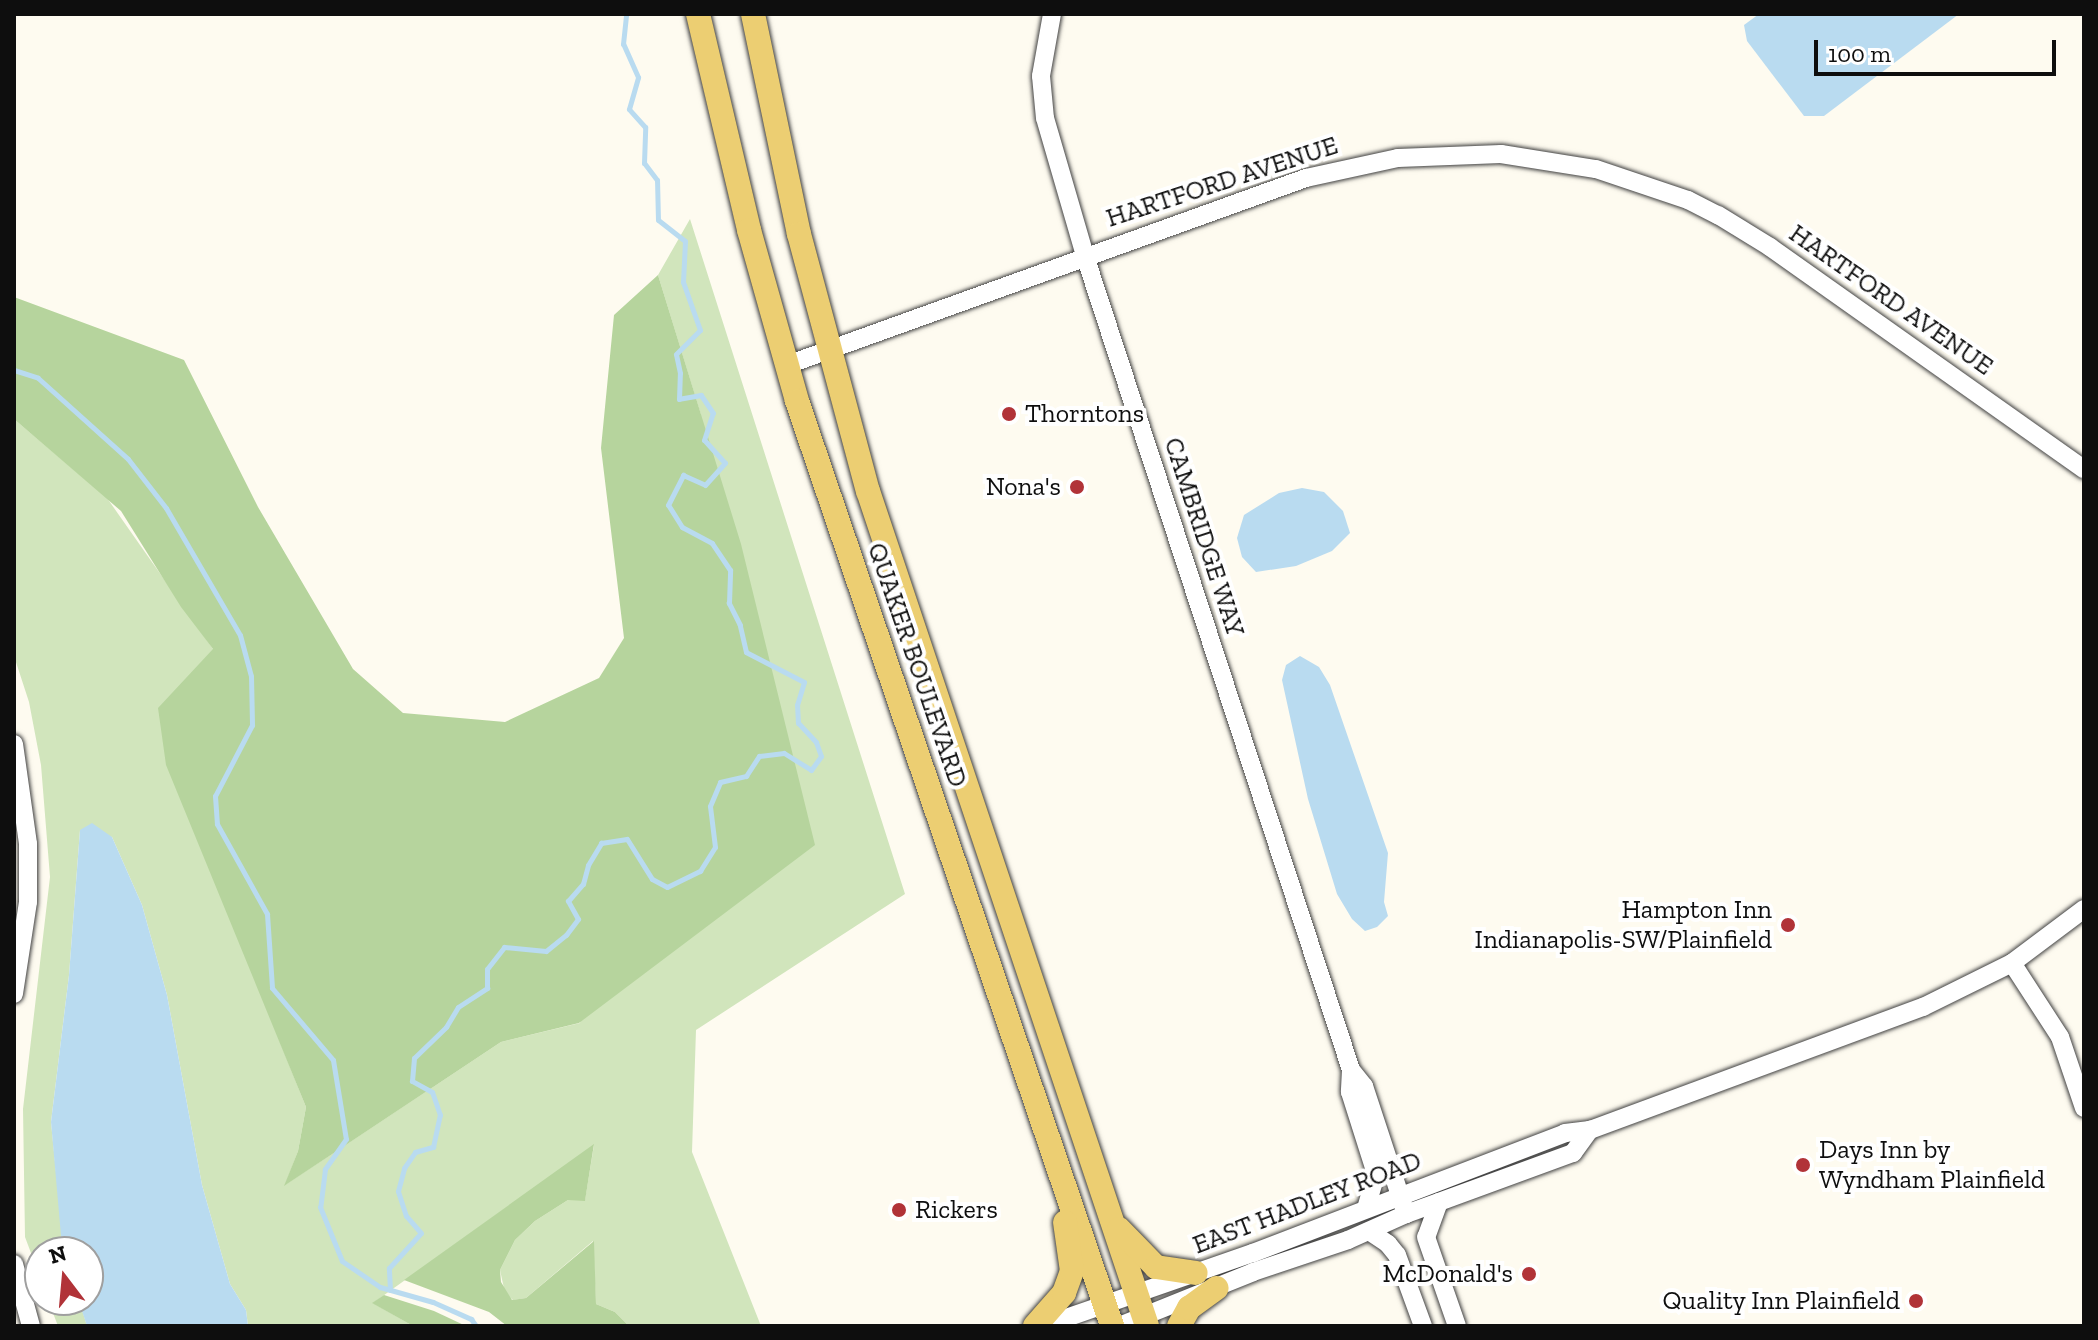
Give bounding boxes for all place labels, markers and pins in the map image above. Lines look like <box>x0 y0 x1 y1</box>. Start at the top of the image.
place label: Thorntons <box>1025 398 1144 430</box>
marker: Thorntons <box>1000 405 1018 423</box>
place label: Nona's <box>986 471 1061 503</box>
marker: Nona's <box>1068 478 1086 496</box>
place label: Hampton Inn Indianapolis-SW/Plainfield <box>1475 894 1772 956</box>
marker: Hampton Inn Indianapolis-SW/Plainfield <box>1779 916 1797 934</box>
place label: Days Inn by Wyndham Plainfield <box>1819 1134 2045 1196</box>
marker: Days Inn by Wyndham Plainfield <box>1794 1156 1812 1174</box>
place label: Rickers <box>915 1194 998 1226</box>
marker: Rickers <box>890 1201 908 1219</box>
place label: McDonald's <box>1383 1258 1513 1290</box>
marker: McDonald's <box>1520 1265 1538 1283</box>
place label: Quality Inn Plainfield <box>1662 1285 1900 1317</box>
marker: Quality Inn Plainfield <box>1907 1292 1925 1310</box>

